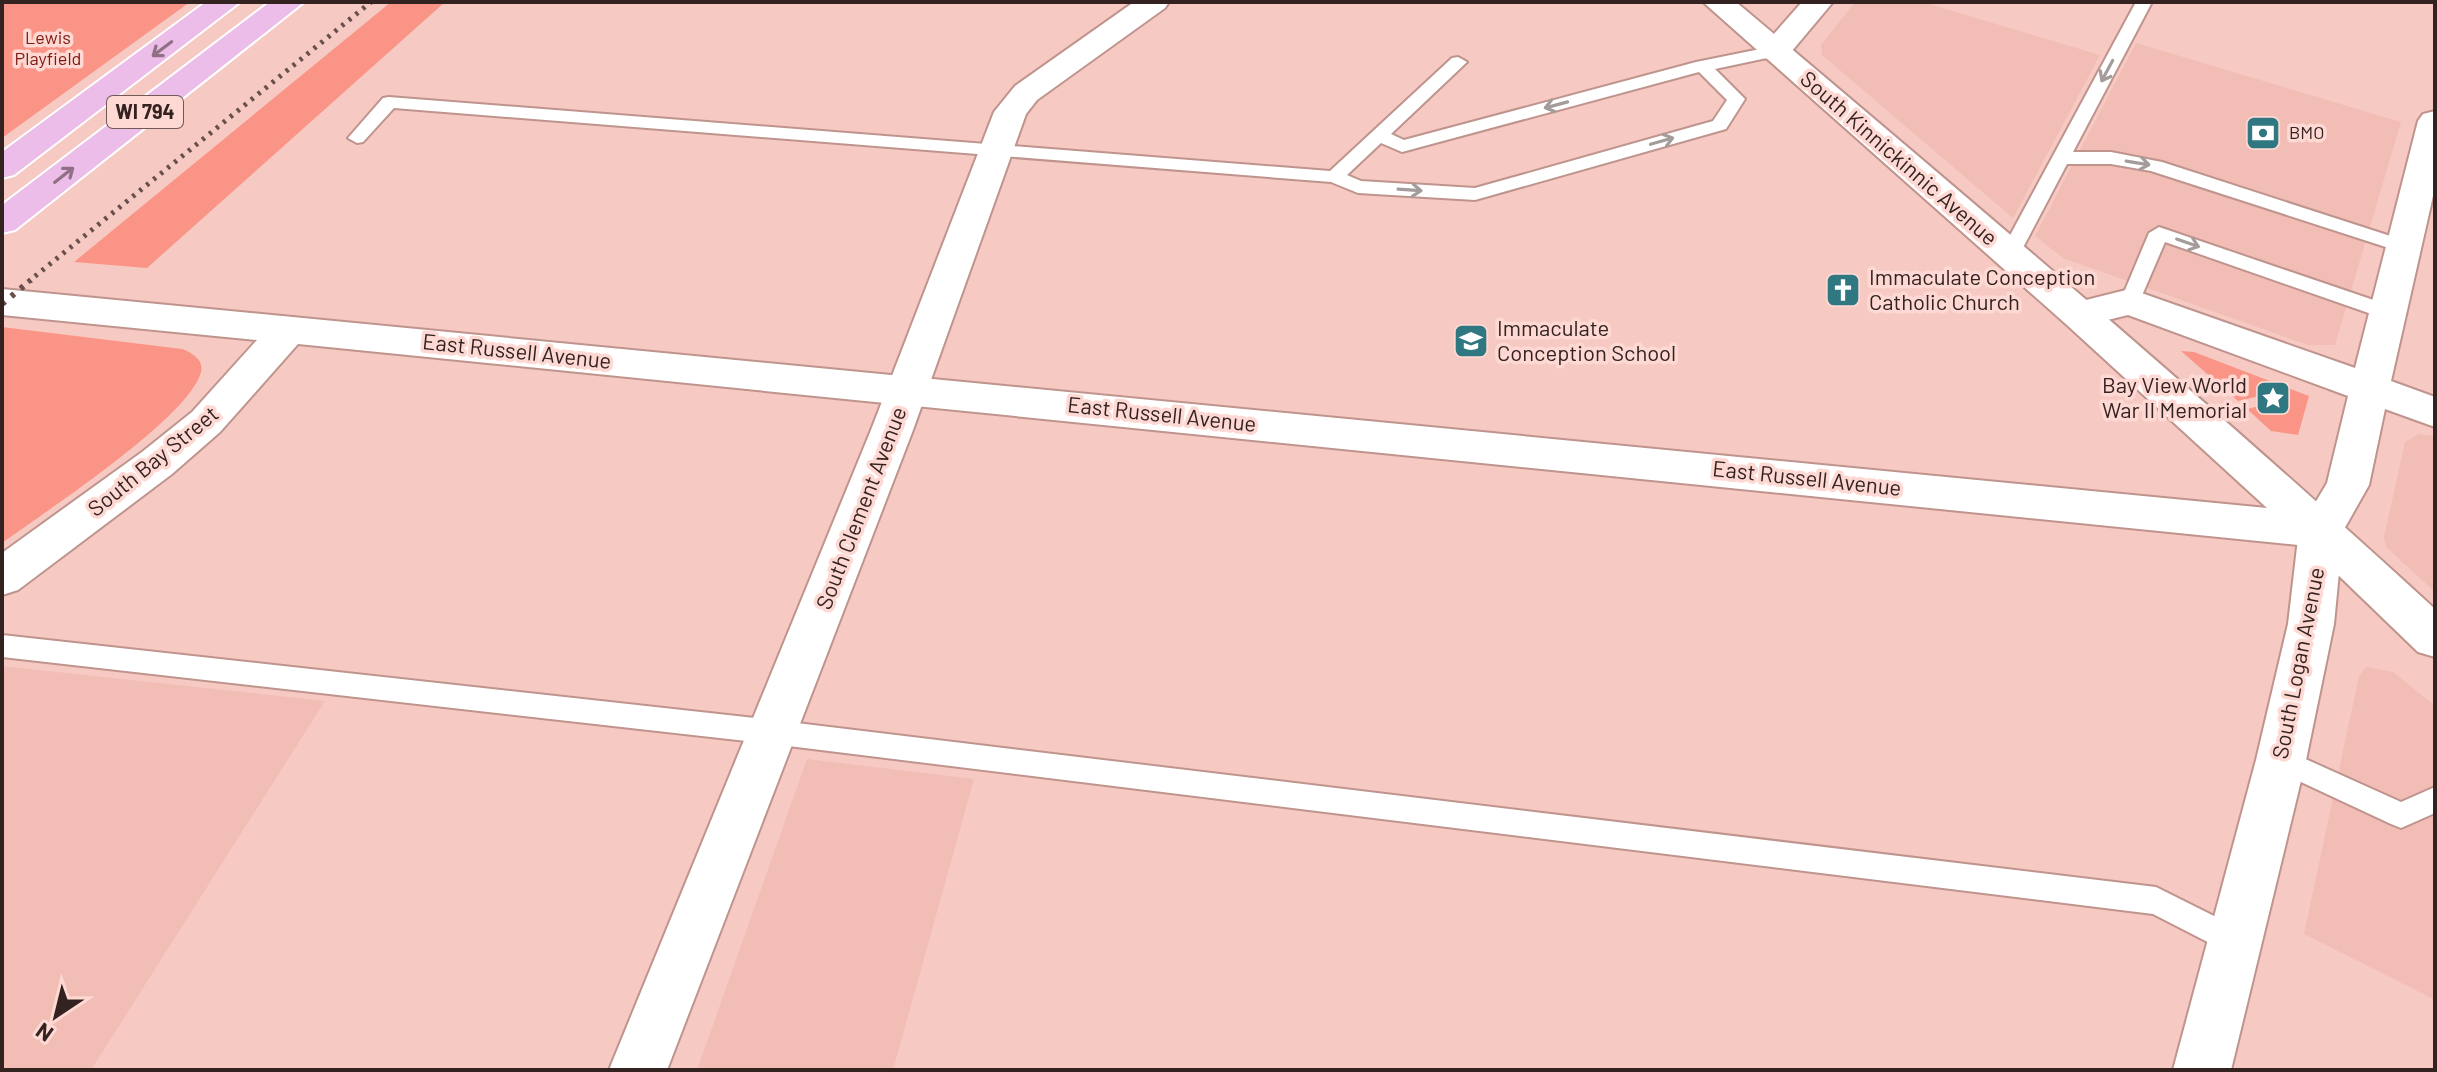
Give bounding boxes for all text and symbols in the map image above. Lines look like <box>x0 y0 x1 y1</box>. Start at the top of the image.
park label: Lewis Playfield <box>15 26 81 69</box>
one-way arrow <box>152 40 173 57</box>
one-way arrow <box>2099 58 2115 82</box>
street label: South Kinnickinnic Avenue <box>1796 65 2003 250</box>
road number: WI 794 <box>107 96 183 128</box>
one-way arrow <box>1544 98 1570 113</box>
bank icon: BMO <box>2244 114 2282 152</box>
place label: BMO <box>2289 121 2324 143</box>
one-way arrow <box>1649 133 1675 148</box>
one-way arrow <box>2125 156 2150 171</box>
one-way arrow <box>53 166 74 183</box>
one-way arrow <box>1396 183 1423 198</box>
one-way arrow <box>2175 237 2200 251</box>
place label: Immaculate Conception Catholic Church <box>1869 263 2095 314</box>
church icon: Immaculate Conception Catholic Church <box>1824 271 1862 309</box>
place label: Immaculate Conception School <box>1497 314 1676 365</box>
school or university icon: Immaculate Conception School <box>1452 322 1490 360</box>
street label: East Russell Avenue <box>421 327 613 373</box>
place label: Bay View World War II Memorial <box>2102 371 2247 422</box>
place icon: Bay View World War II Memorial <box>2254 379 2292 417</box>
street label: East Russell Avenue <box>1066 390 1258 436</box>
street label: South Bay Street <box>82 400 223 521</box>
street label: South Clement Avenue <box>809 403 911 613</box>
street label: East Russell Avenue <box>1711 454 1903 500</box>
street label: South Logan Avenue <box>2266 565 2328 761</box>
north arrow <box>16 976 96 1056</box>
text: N <box>31 1018 57 1048</box>

